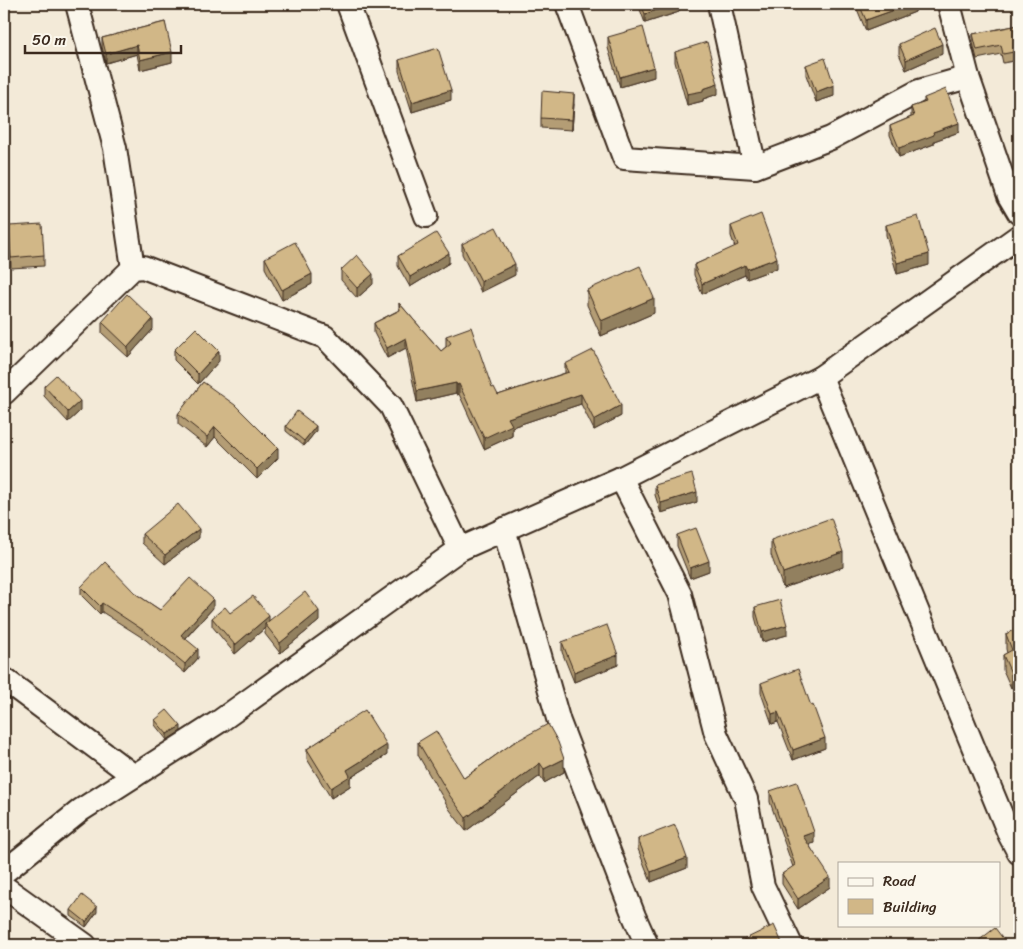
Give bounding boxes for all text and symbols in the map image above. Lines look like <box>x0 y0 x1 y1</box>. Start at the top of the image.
scale bar <box>25 22 181 54</box>
text: 50 m <box>32 27 67 53</box>
legend <box>838 862 1000 926</box>
text: Road <box>883 868 916 894</box>
text: Building <box>883 894 937 920</box>

